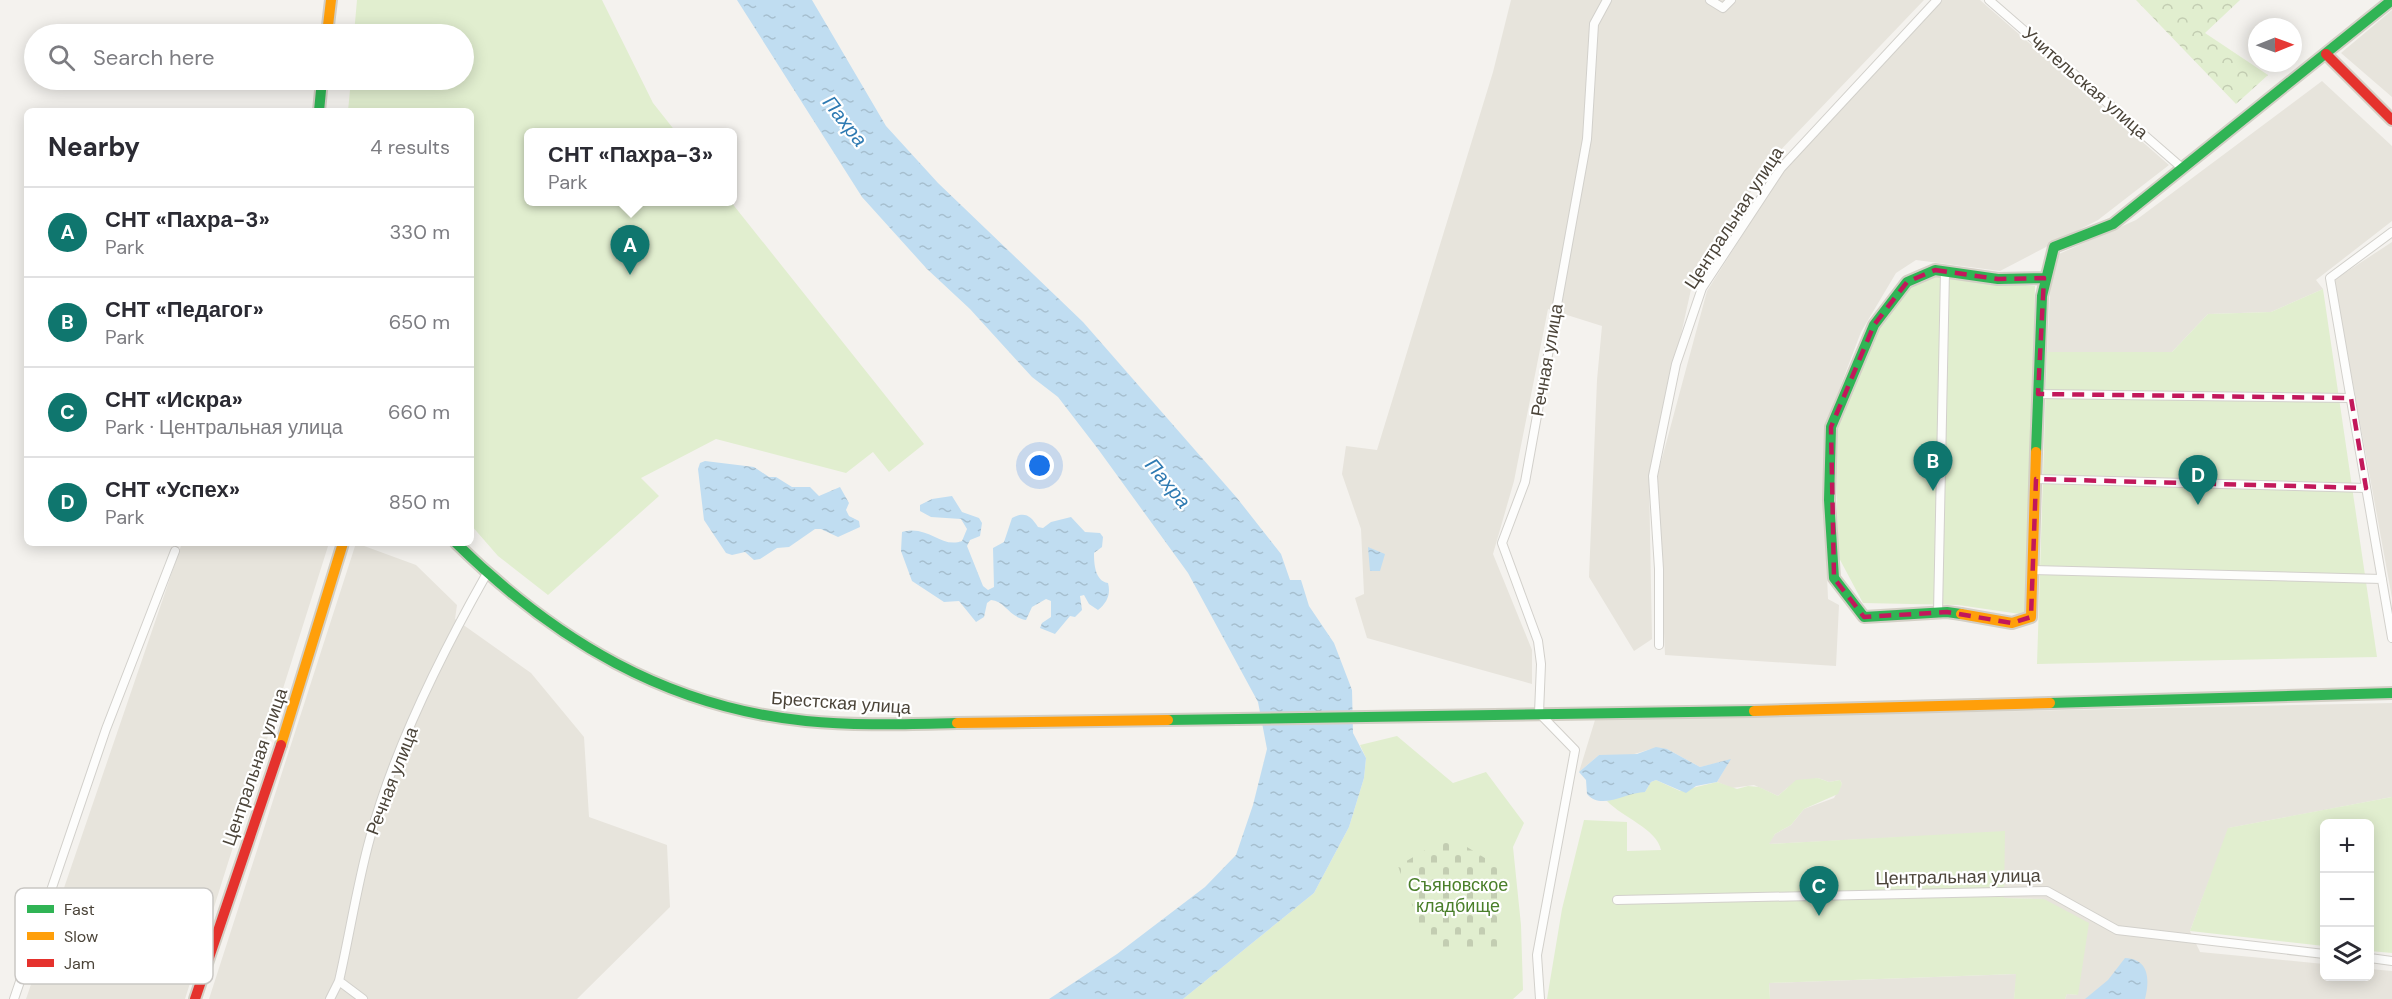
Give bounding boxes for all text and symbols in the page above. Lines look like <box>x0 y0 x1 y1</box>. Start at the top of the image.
north arrow <box>2248 18 2302 72</box>
street label: Учительская улица <box>2017 22 2154 145</box>
search box <box>24 24 474 90</box>
icon: search <box>45 41 78 74</box>
text: Search here <box>93 43 214 72</box>
water label: Пахра <box>817 90 873 152</box>
popup <box>524 128 737 206</box>
text: Nearby <box>48 130 140 164</box>
text: 4 results <box>370 134 450 160</box>
text: СНТ «Пахра-3» <box>548 140 713 169</box>
street label: Центральная улица <box>1679 141 1790 294</box>
text: Park <box>548 169 588 195</box>
text: СНТ «Пахра-3» <box>105 205 270 234</box>
text: A <box>60 219 75 245</box>
text: 330 m <box>390 219 450 245</box>
pin: A <box>610 226 650 275</box>
text: Park <box>105 234 145 260</box>
text: СНТ «Педагог» <box>105 295 264 324</box>
street label: Речная улица <box>1525 301 1569 418</box>
text: B <box>61 309 74 335</box>
text: 650 m <box>389 309 450 335</box>
text: Park <box>105 324 145 350</box>
text: СНТ «Искра» <box>105 385 243 414</box>
text: C <box>60 399 75 425</box>
text: 660 m <box>388 399 450 425</box>
text: Park · Центральная улица <box>105 414 343 440</box>
pin: B <box>1914 442 1952 491</box>
your location <box>1025 451 1054 480</box>
water label: Пахра <box>1139 452 1197 514</box>
pin: D <box>2178 456 2218 505</box>
text: СНТ «Успех» <box>105 475 240 504</box>
text: D <box>60 489 75 515</box>
text: 850 m <box>389 489 450 515</box>
text: Park <box>105 504 145 530</box>
street label: Центральная улица <box>217 684 294 849</box>
street label: Брестская улица <box>770 686 913 720</box>
street label: Речная улица <box>360 723 424 839</box>
map controls <box>2320 819 2374 981</box>
button: + <box>2320 819 2374 873</box>
street label: Центральная улица <box>1875 864 2042 890</box>
pin: C <box>1800 866 1838 916</box>
park label: Съяновское кладбище <box>1408 873 1508 918</box>
button: − <box>2320 873 2374 927</box>
legend <box>15 888 213 984</box>
text: Fast <box>64 899 95 920</box>
text: Slow <box>64 926 98 947</box>
button: layers <box>2320 927 2374 981</box>
text: Jam <box>64 953 95 974</box>

